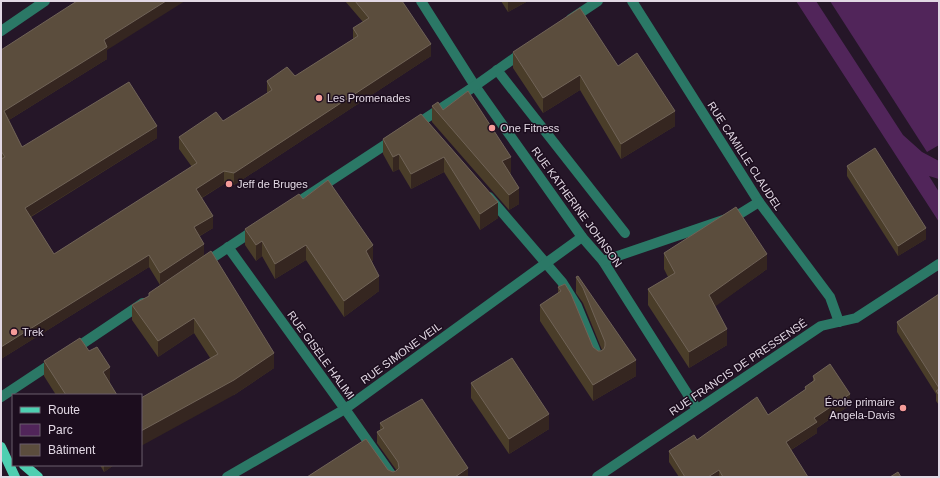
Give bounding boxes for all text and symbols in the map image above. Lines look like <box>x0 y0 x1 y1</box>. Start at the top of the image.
place label: Les Promenades <box>327 92 411 104</box>
marker: Les Promenades <box>314 93 324 103</box>
street label: RUE CAMILLE CLAUDEL <box>705 99 785 213</box>
place label: One Fitness <box>500 122 560 134</box>
marker: One Fitness <box>487 123 497 133</box>
street label: RUE KATHERINE JOHNSON <box>529 145 625 269</box>
place label: Jeff de Bruges <box>237 178 308 190</box>
marker: Jeff de Bruges <box>224 179 234 189</box>
street label: RUE GISÈLE HALIMI <box>285 309 357 401</box>
street label: RUE FRANCIS DE PRESSENSÉ <box>667 316 809 418</box>
street label: RUE SIMONE VEIL <box>358 320 444 386</box>
place label: Trek <box>22 326 44 338</box>
marker: Trek <box>9 327 19 337</box>
legend <box>12 394 142 466</box>
place label: École primaire Angela-Davis <box>825 396 895 421</box>
text: Route <box>48 403 80 417</box>
marker: École primaire Angela-Davis <box>898 403 908 413</box>
text: Parc <box>48 423 73 437</box>
text: Bâtiment <box>48 443 96 457</box>

